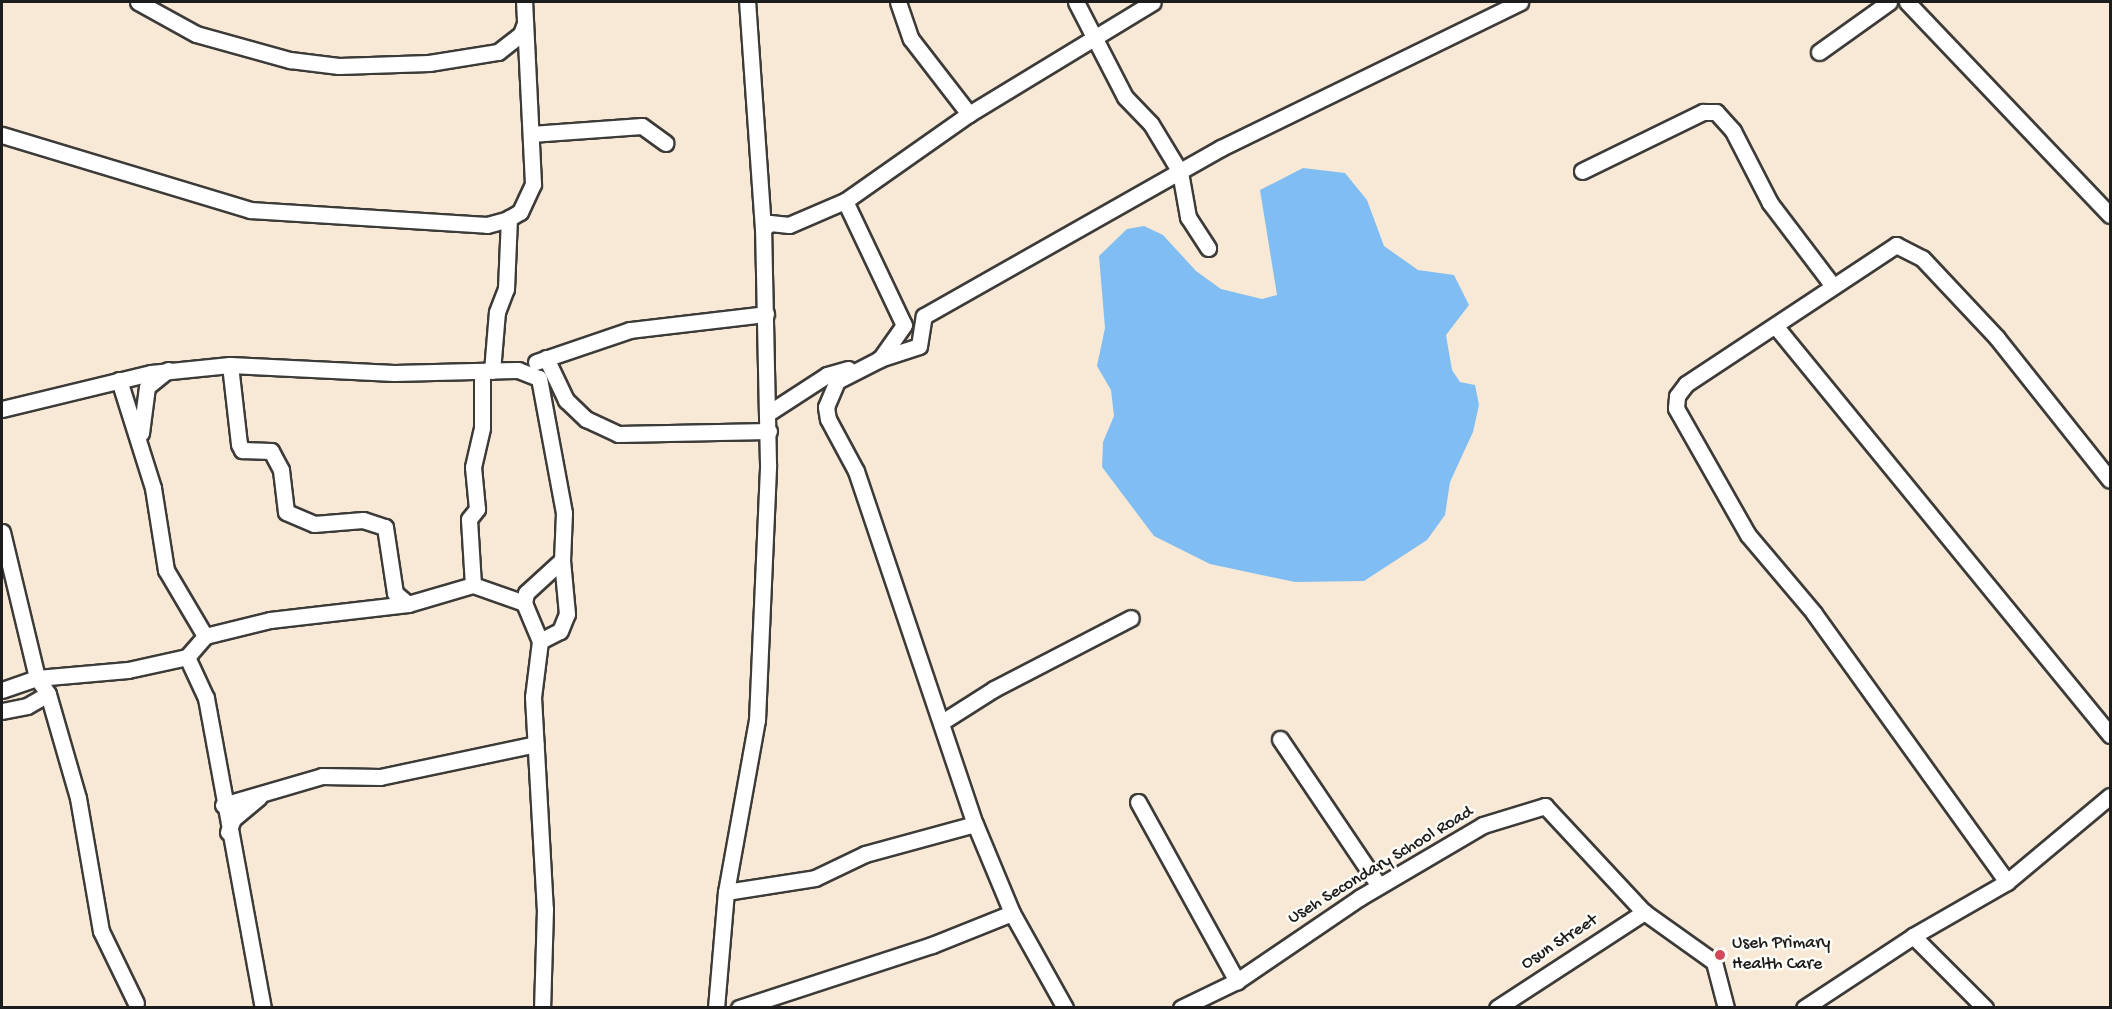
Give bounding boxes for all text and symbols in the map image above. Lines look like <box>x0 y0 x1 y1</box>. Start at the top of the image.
street label: Useh Secondary School Road <box>1284 802 1478 930</box>
street label: Osun Street <box>1518 910 1602 976</box>
place label: Useh Primary Health Care <box>1732 934 1830 976</box>
marker: Useh Primary Health Care <box>1713 948 1727 962</box>

